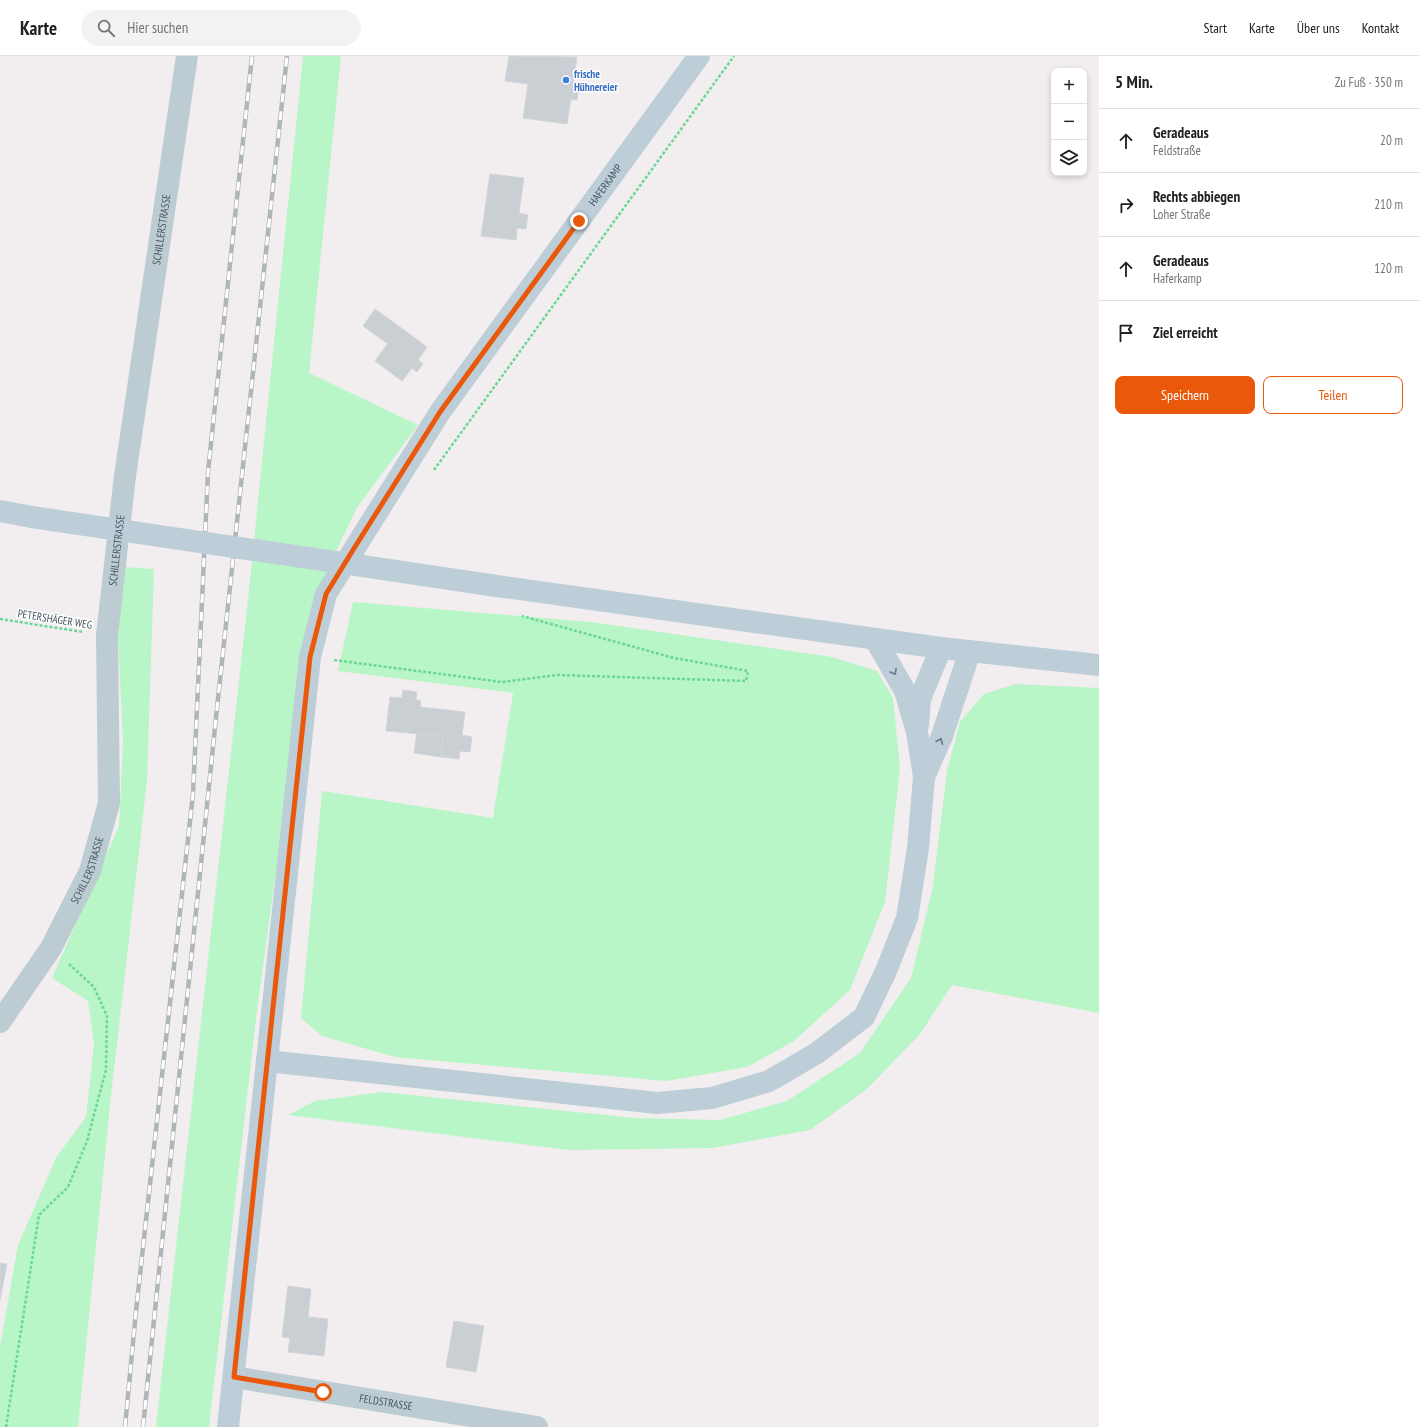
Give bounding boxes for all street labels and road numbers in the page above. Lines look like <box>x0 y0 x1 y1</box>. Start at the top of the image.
street label: HAFERKAMP <box>585 161 625 208</box>
street label: SCHILLERSTRASSE <box>149 193 174 266</box>
street label: SCHILLERSTRASSE <box>106 514 128 587</box>
street label: PETERSHÄGER WEG <box>17 606 93 632</box>
street label: SCHILLERSTRASSE <box>68 835 106 906</box>
street label: FELDSTRASSE <box>358 1391 414 1413</box>

